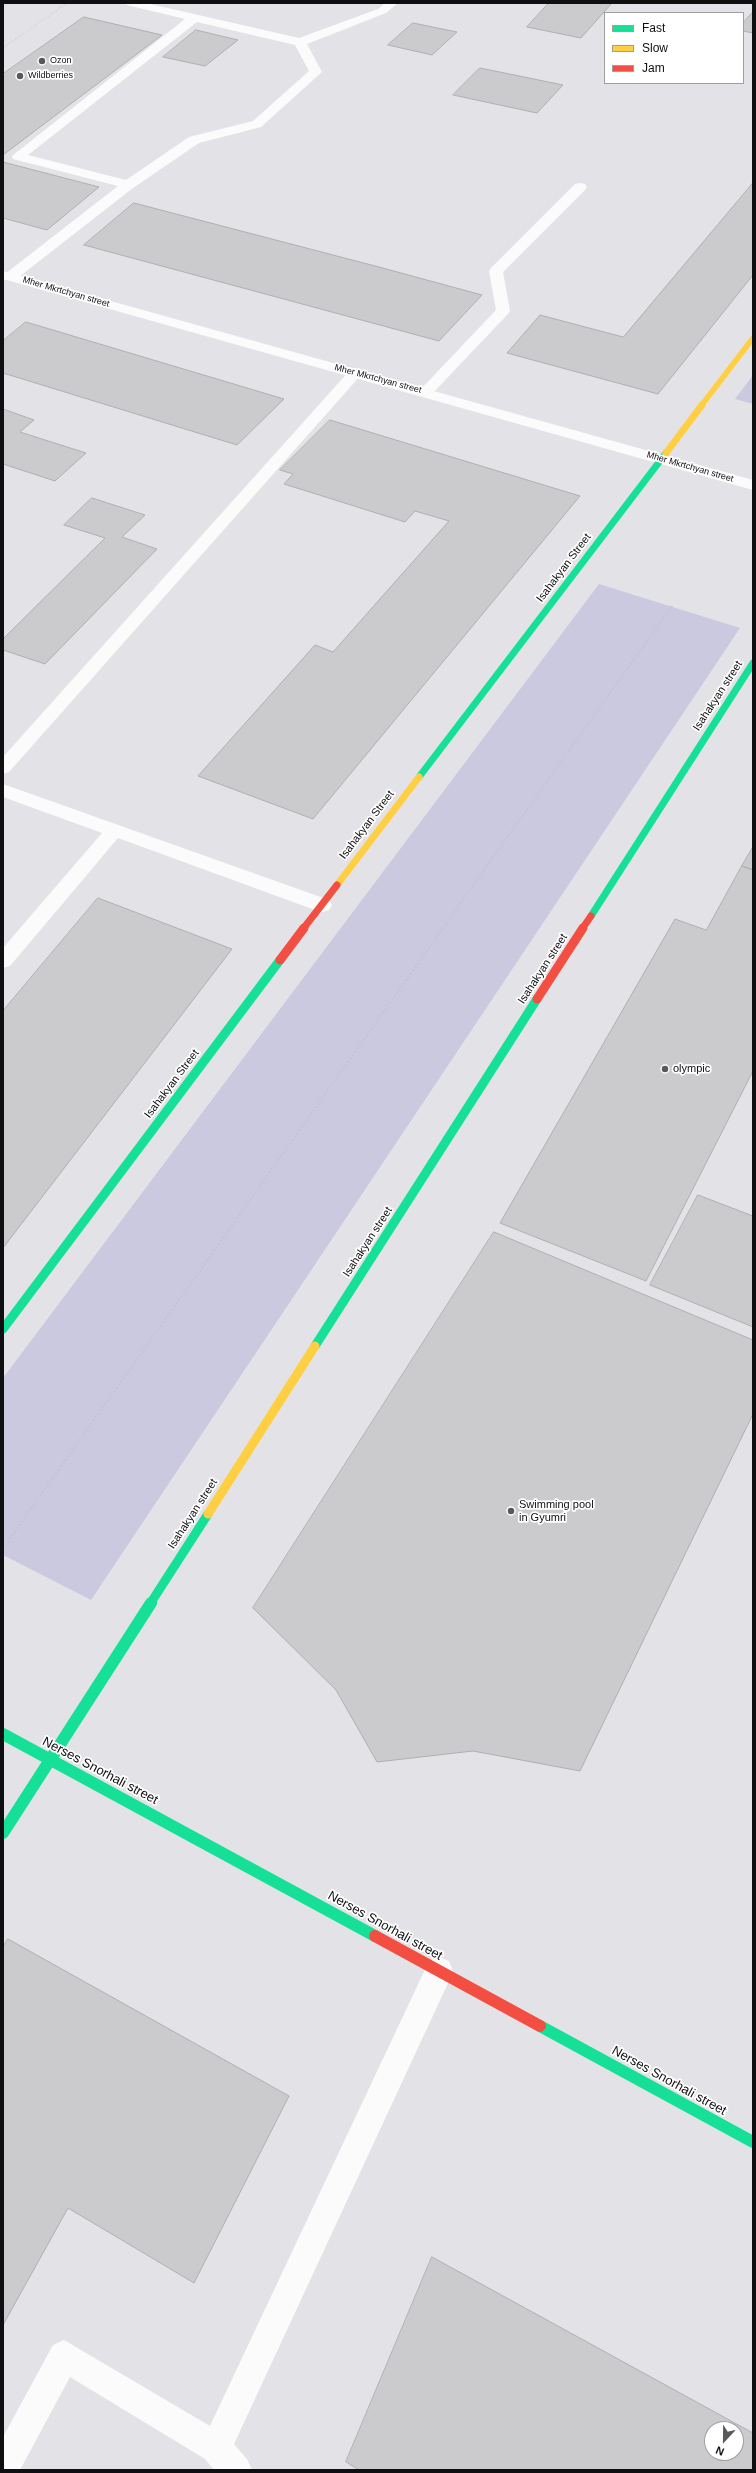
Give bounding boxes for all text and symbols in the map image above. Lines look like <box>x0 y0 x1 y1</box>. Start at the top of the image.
legend <box>604 12 744 84</box>
text: Fast <box>642 21 665 35</box>
text: Slow <box>642 41 668 55</box>
marker: Ozon <box>37 56 47 66</box>
place label: Ozon <box>50 56 72 66</box>
text: Jam <box>642 61 665 75</box>
marker: Wildberries <box>15 71 25 81</box>
place label: Wildberries <box>28 71 73 81</box>
street label: Mher Mkrtchyan street <box>21 274 111 310</box>
street label: Mher Mkrtchyan street <box>333 362 423 396</box>
street label: Mher Mkrtchyan street <box>645 449 735 485</box>
street label: Isahakyan Street <box>534 531 594 605</box>
street label: Isahakyan street <box>690 659 746 733</box>
street label: Isahakyan Street <box>337 788 397 862</box>
street label: Isahakyan street <box>515 932 571 1006</box>
street label: Isahakyan Street <box>142 1047 202 1121</box>
place label: olympic <box>673 1062 710 1076</box>
marker: olympic <box>660 1064 670 1074</box>
street label: Isahakyan street <box>340 1205 396 1279</box>
street label: Isahakyan street <box>165 1477 221 1551</box>
place label: Swimming pool in Gyumri <box>519 1498 594 1524</box>
marker: Swimming pool in Gyumri <box>506 1506 516 1516</box>
street label: Nerses Snorhali street <box>40 1734 160 1808</box>
street label: Nerses Snorhali street <box>325 1888 445 1964</box>
street label: Nerses Snorhali street <box>609 2043 729 2119</box>
north arrow <box>704 2421 744 2461</box>
text: N <box>714 2444 726 2458</box>

